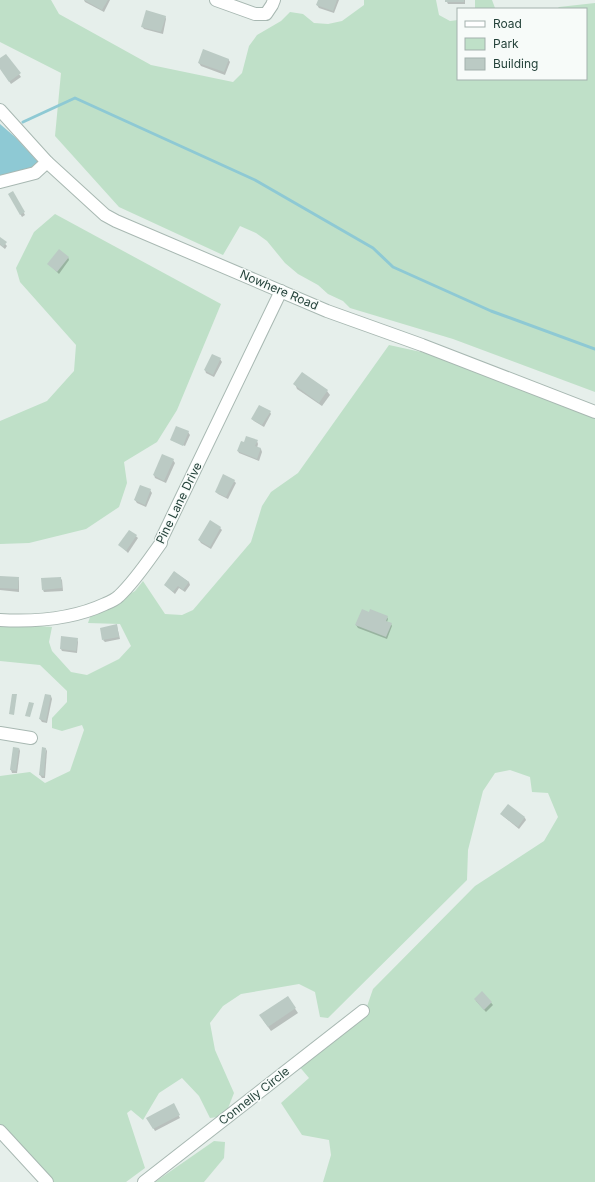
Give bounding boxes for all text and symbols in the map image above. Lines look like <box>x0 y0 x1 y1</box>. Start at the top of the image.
legend <box>457 8 587 80</box>
text: Road <box>493 16 522 31</box>
text: Park <box>493 36 519 51</box>
text: Building <box>493 56 538 71</box>
street label: Nowhere Road <box>238 266 321 313</box>
street label: Pine Lane Drive <box>152 460 205 546</box>
street label: Connelly Circle <box>215 1063 292 1128</box>

